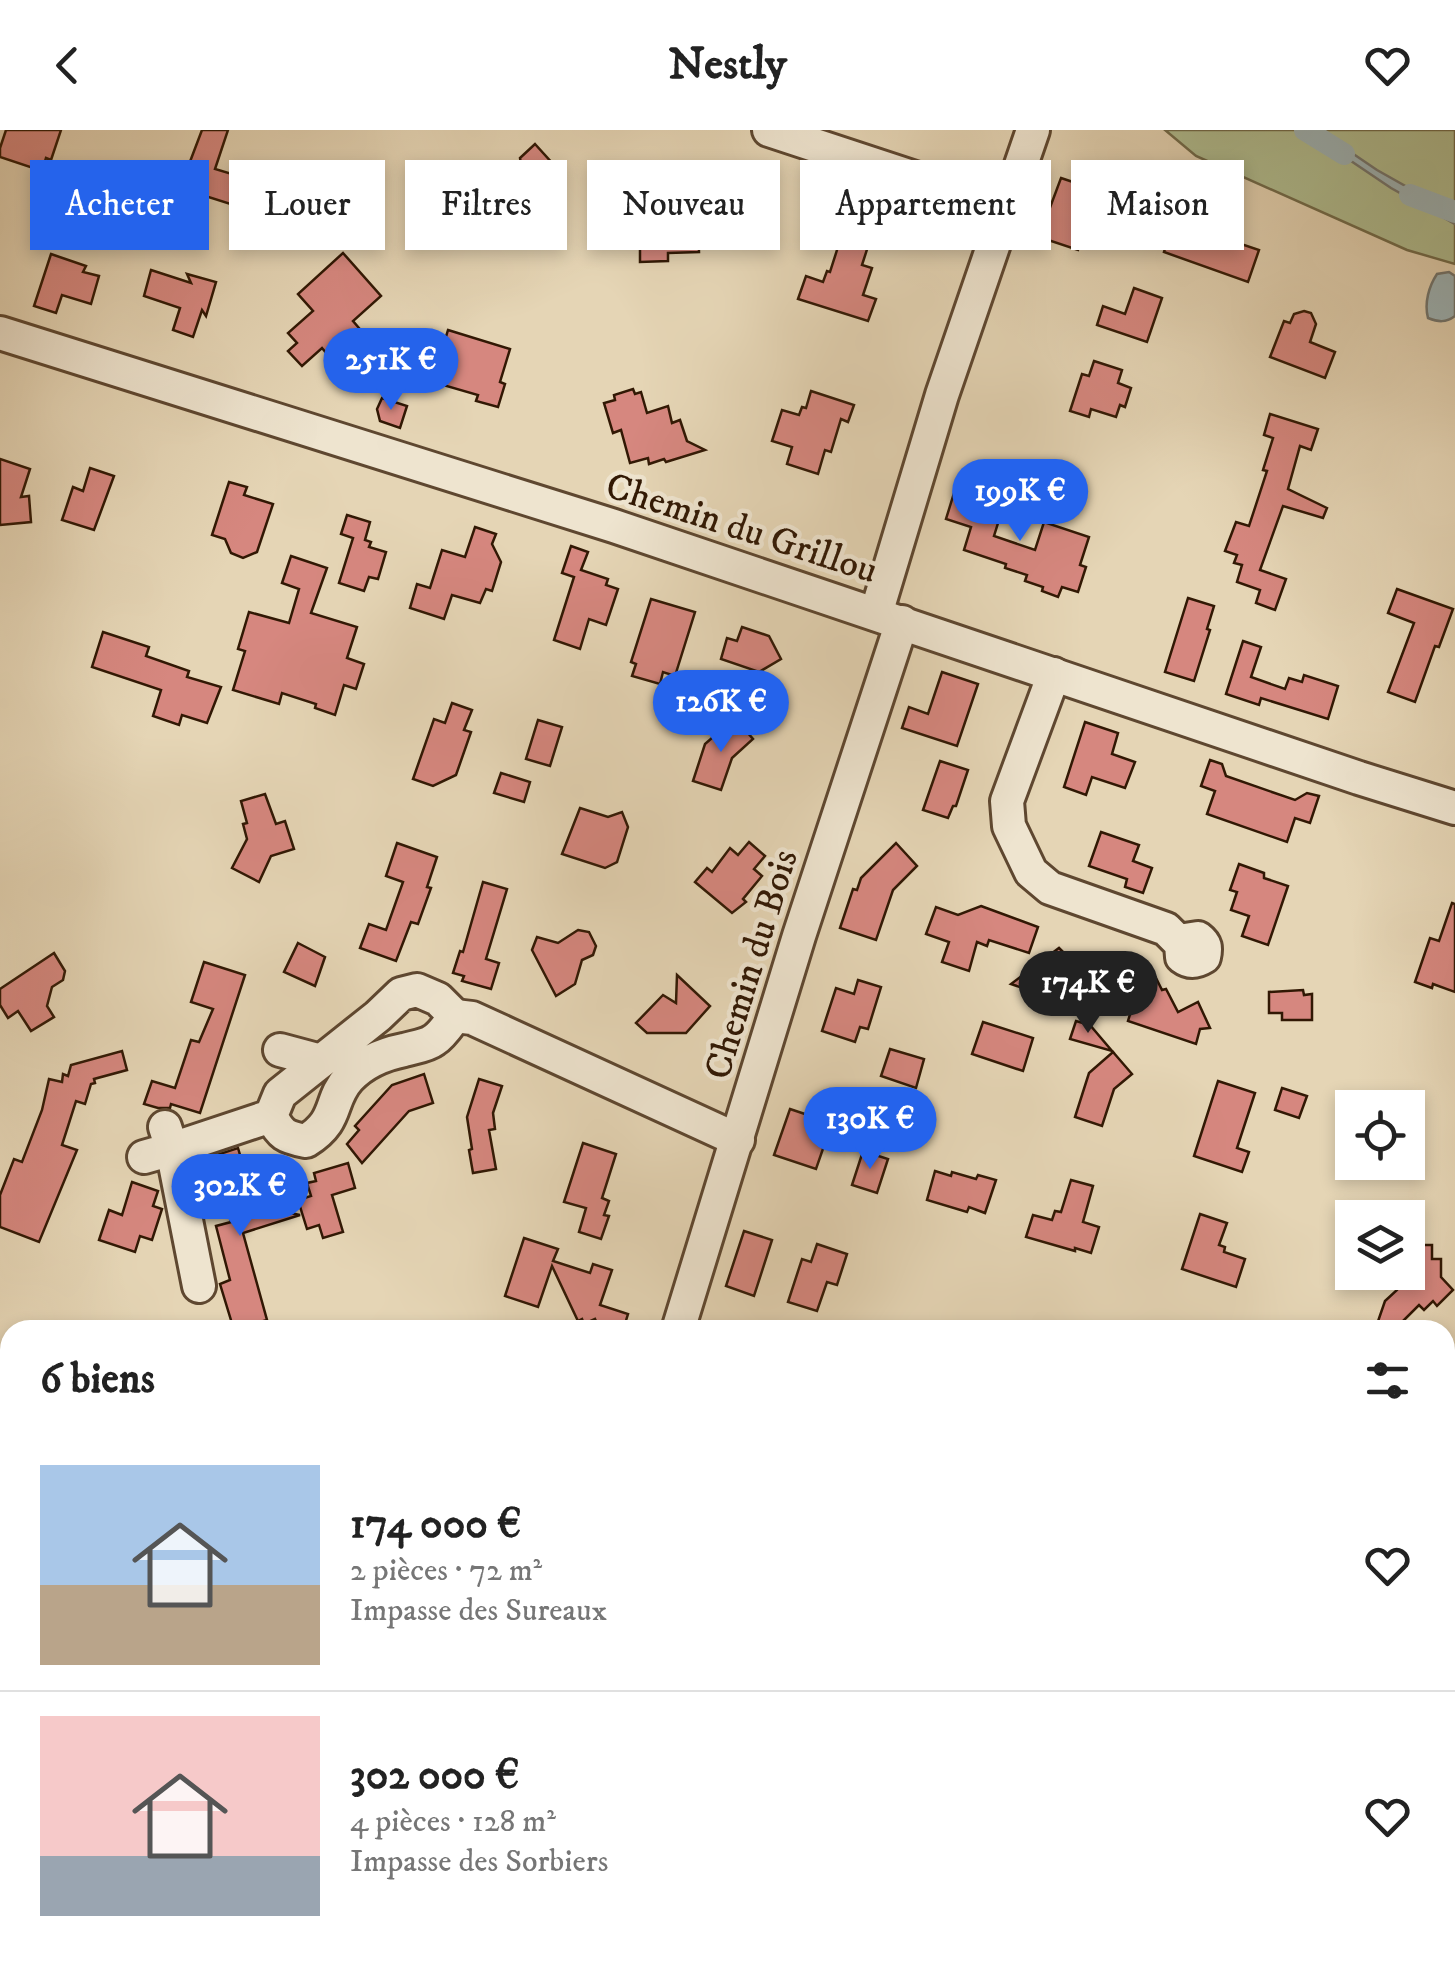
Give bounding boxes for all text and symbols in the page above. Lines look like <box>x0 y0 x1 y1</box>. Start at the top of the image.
text: Nestly <box>668 37 787 93</box>
icon: back <box>40 38 95 93</box>
icon: heart <box>1360 38 1415 93</box>
chip: Acheter <box>30 160 209 250</box>
chip: Louer <box>229 160 385 250</box>
chip: Filtres <box>405 160 567 250</box>
chip: Nouveau <box>587 160 780 250</box>
chip: Appartement <box>800 160 1051 250</box>
chip: Maison <box>1071 160 1244 250</box>
pin: 251K € <box>310 328 472 413</box>
text: 251K € <box>345 340 437 380</box>
pin: 199K € <box>939 459 1101 544</box>
street label: Chemin du Grillou <box>600 462 883 595</box>
text: 199K € <box>974 471 1066 511</box>
pin: 126K € <box>640 670 802 755</box>
text: 126K € <box>675 682 767 722</box>
street label: Chemin du Bois <box>694 844 810 1085</box>
pin: 174K € <box>1007 951 1169 1036</box>
text: 174K € <box>1041 963 1135 1003</box>
pin: 130K € <box>789 1087 951 1172</box>
map controls <box>1335 1090 1425 1290</box>
button: locate <box>1335 1090 1425 1180</box>
text: 130K € <box>826 1099 915 1139</box>
pin: 302K € <box>159 1154 321 1239</box>
text: 302K € <box>194 1166 286 1206</box>
button: layers <box>1335 1200 1425 1290</box>
icon: filters <box>1360 1353 1415 1408</box>
text: 6 biens <box>40 1354 155 1406</box>
text: 174 000 € <box>350 1499 521 1551</box>
icon: home <box>120 1505 240 1625</box>
icon: heart <box>1360 1538 1415 1593</box>
text: 2 pièces · 72 m² <box>350 1551 542 1591</box>
text: Impasse des Sureaux <box>350 1591 607 1631</box>
text: 302 000 € <box>350 1750 519 1802</box>
icon: home <box>120 1756 240 1876</box>
icon: heart <box>1360 1789 1415 1844</box>
text: 4 pièces · 128 m² <box>350 1802 556 1842</box>
text: Impasse des Sorbiers <box>350 1842 608 1882</box>

